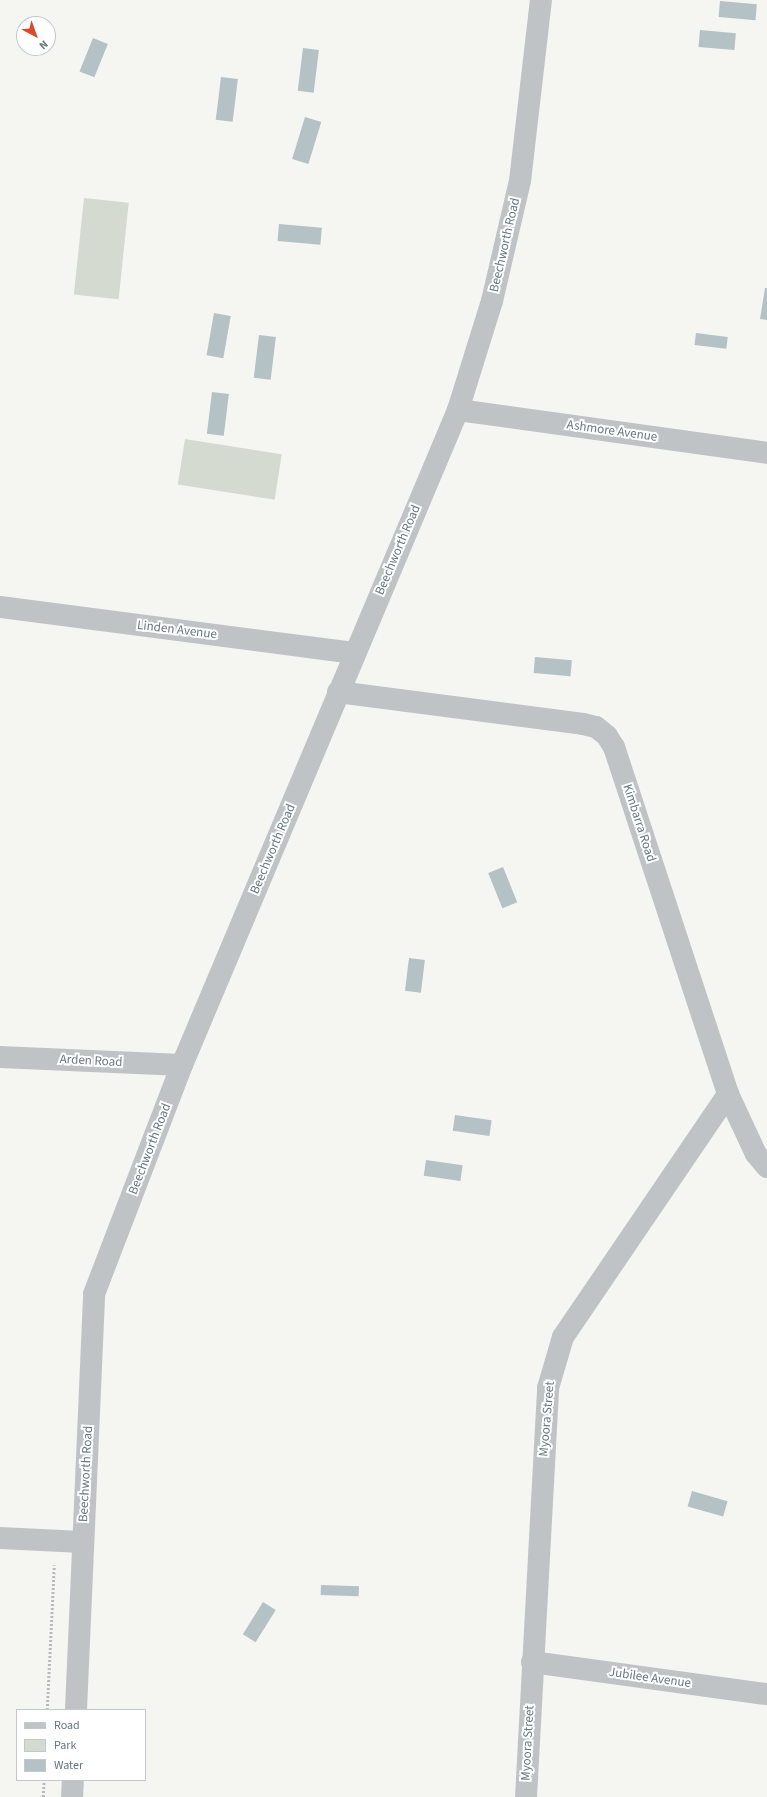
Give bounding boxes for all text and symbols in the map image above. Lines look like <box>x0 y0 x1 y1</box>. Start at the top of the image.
north arrow <box>16 16 56 56</box>
text: N <box>36 37 51 53</box>
street label: Beechworth Road <box>487 196 523 294</box>
street label: Ashmore Avenue <box>566 417 658 445</box>
street label: Beechworth Road <box>372 503 424 597</box>
street label: Linden Avenue <box>136 617 218 643</box>
street label: Kimbarra Road <box>619 782 659 864</box>
street label: Beechworth Road <box>247 802 299 896</box>
street label: Arden Road <box>59 1052 123 1070</box>
street label: Beechworth Road <box>125 1101 175 1197</box>
street label: Myoora Street <box>536 1381 558 1457</box>
street label: Beechworth Road <box>76 1425 96 1523</box>
street label: Jubilee Avenue <box>608 1665 692 1691</box>
street label: Myoora Street <box>518 1705 538 1781</box>
legend <box>16 1709 146 1781</box>
text: Road <box>54 1717 80 1734</box>
text: Park <box>54 1737 76 1754</box>
text: Water <box>54 1757 83 1774</box>

